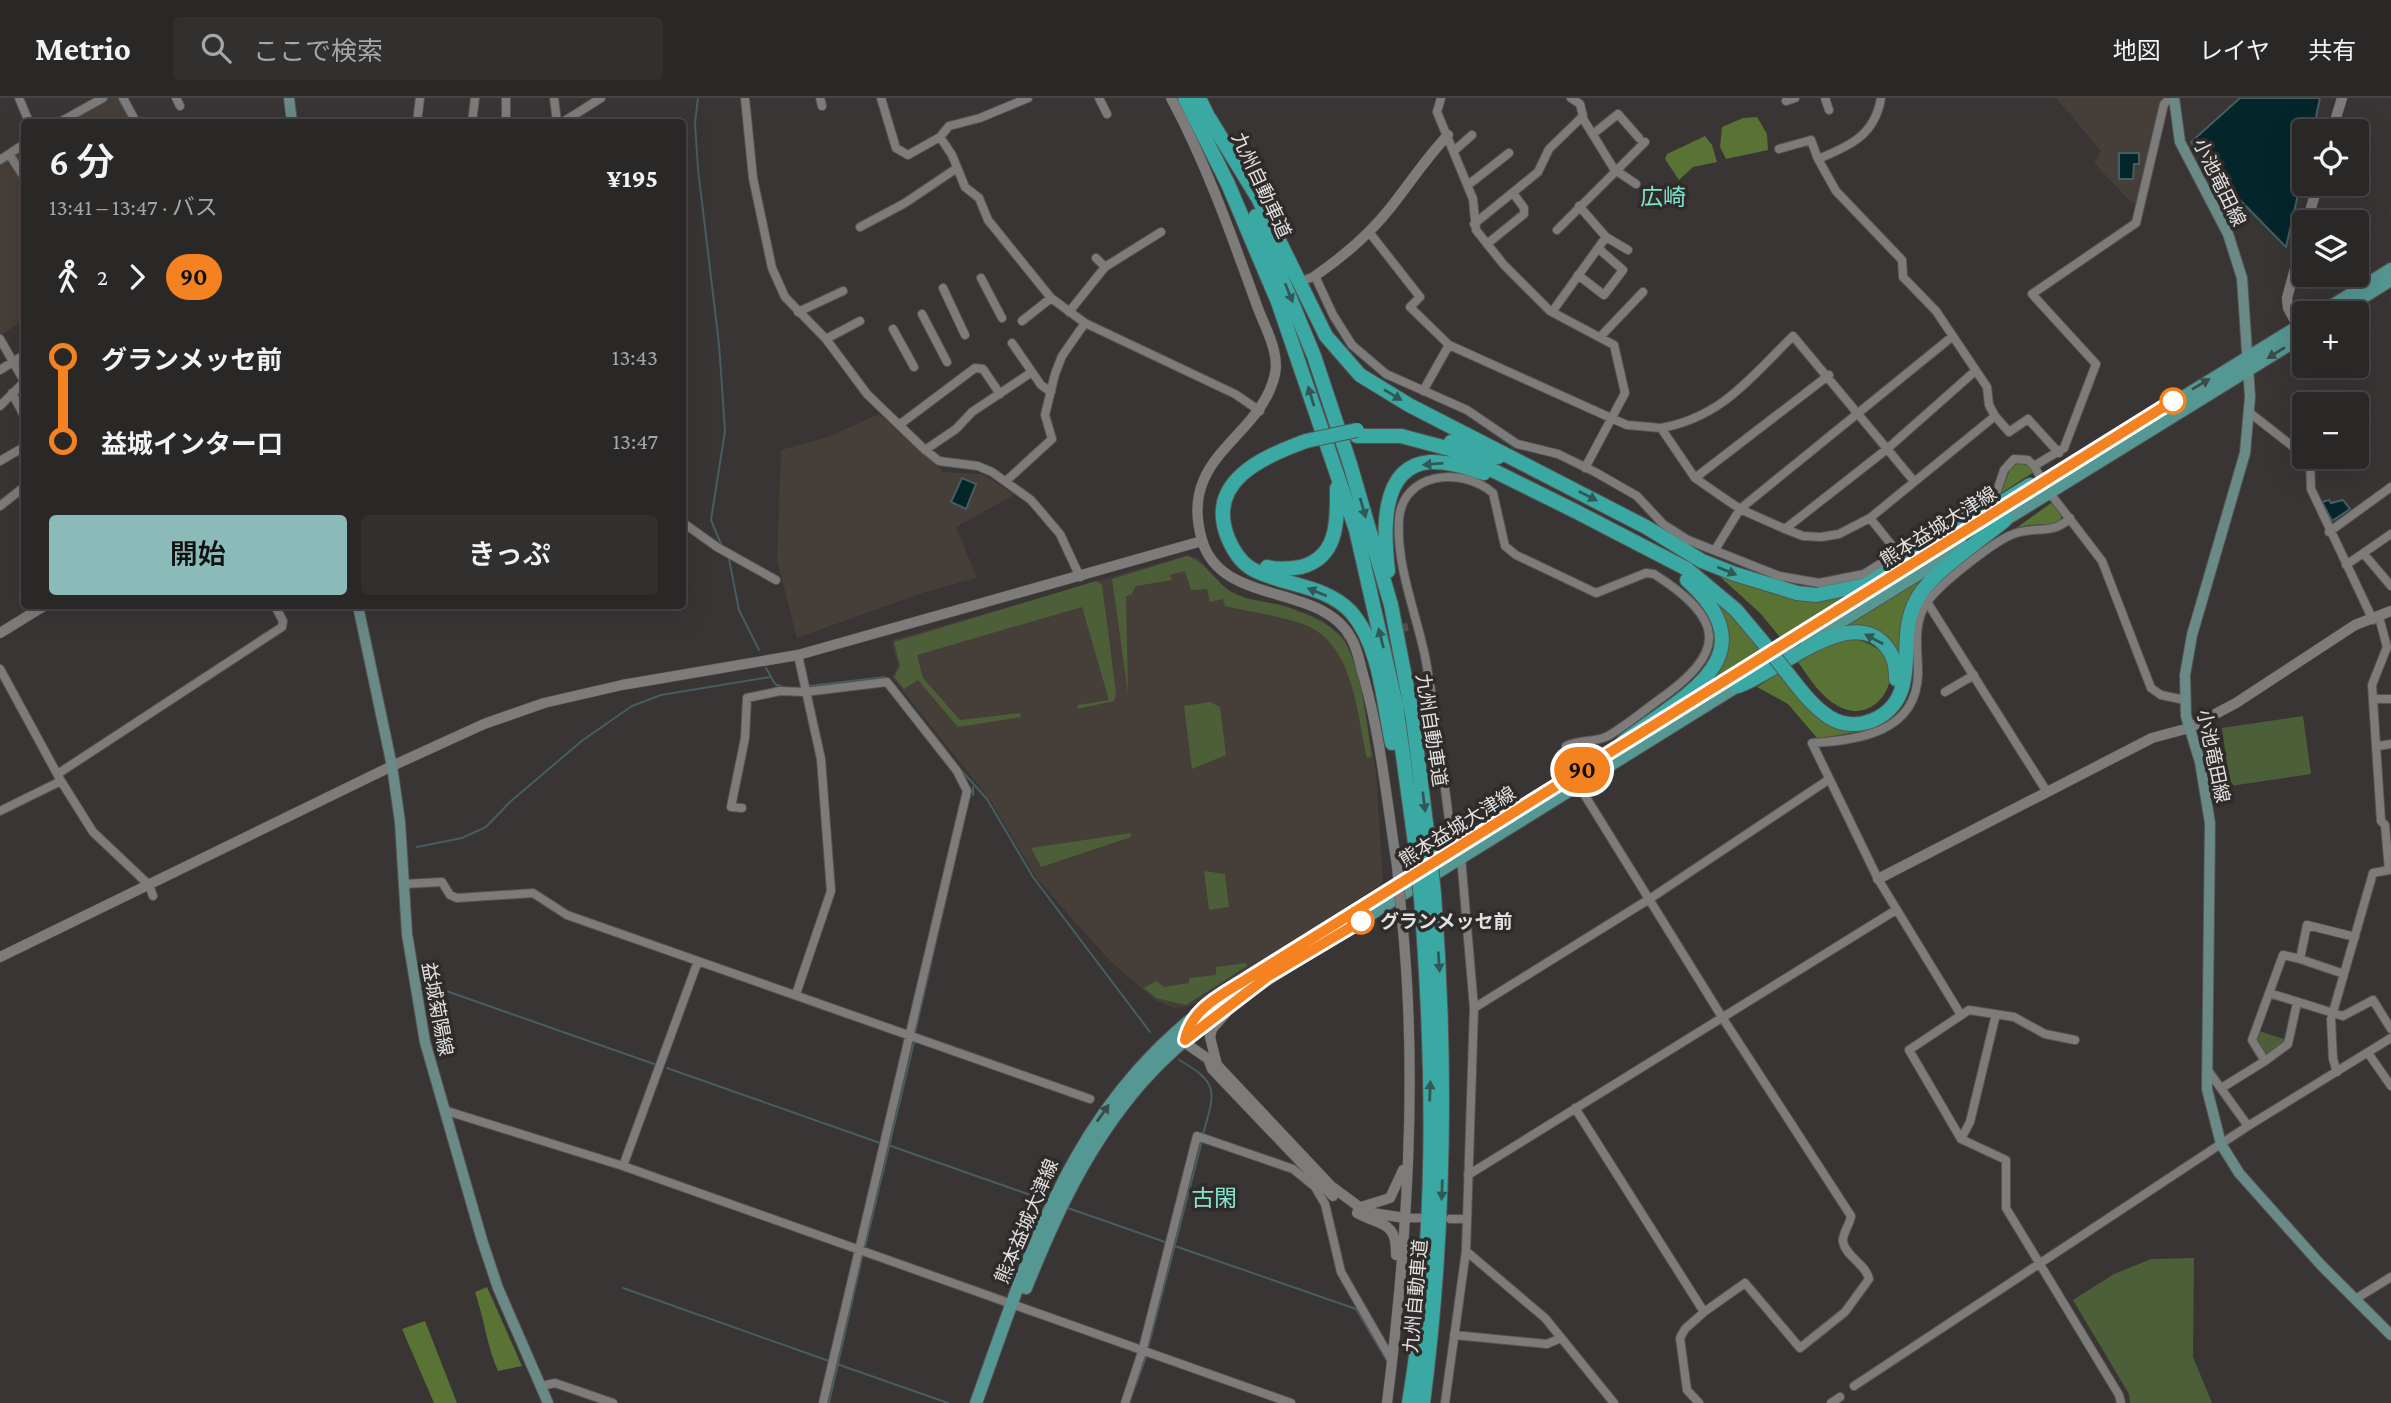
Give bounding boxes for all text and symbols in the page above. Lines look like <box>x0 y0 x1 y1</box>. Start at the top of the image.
search box <box>173 17 663 80</box>
icon: search <box>197 29 235 67</box>
text: Metrio <box>35 30 131 67</box>
text: ここで検索 <box>253 37 383 66</box>
text: 地図 <box>2113 37 2161 64</box>
text: レイヤ <box>2199 37 2270 64</box>
text: 共有 <box>2308 37 2356 64</box>
map controls <box>2292 119 2369 469</box>
button: locate <box>2292 119 2369 196</box>
street label: 九州自動車道 <box>1228 129 1295 241</box>
street label: 小池竜田線 <box>2189 135 2250 230</box>
text: 6 分 <box>49 141 114 183</box>
text: ¥195 <box>607 164 658 193</box>
district label: 広崎 <box>1640 184 1686 210</box>
text: 13:41 – 13:47 · バス <box>49 194 218 220</box>
button: layers <box>2292 210 2369 287</box>
icon: walk <box>49 258 87 296</box>
icon: forward <box>118 258 156 296</box>
text: 90 <box>180 263 208 290</box>
text: 2 <box>97 264 108 290</box>
one-way arrow <box>1283 283 1295 303</box>
button: + <box>2292 301 2369 378</box>
text: 13:43 <box>612 344 658 370</box>
text: グランメッセ前 <box>101 346 282 375</box>
one-way arrow <box>2266 347 2286 360</box>
one-way arrow <box>2192 378 2211 391</box>
one-way arrow <box>1306 386 1316 407</box>
unlabelled marker <box>2160 388 2186 414</box>
one-way arrow <box>1384 389 1403 401</box>
button: − <box>2292 392 2369 469</box>
text: 13:47 <box>612 428 658 454</box>
text: 益城インター口 <box>101 430 283 459</box>
one-way arrow <box>1422 459 1444 470</box>
street label: 熊本益城大津線 <box>1876 482 2000 571</box>
one-way arrow <box>1578 491 1598 502</box>
one-way arrow <box>1358 498 1368 519</box>
button: 開始 <box>49 515 347 595</box>
button: きっぷ <box>361 515 658 595</box>
one-way arrow <box>1717 566 1738 577</box>
one-way arrow <box>1306 586 1327 597</box>
one-way arrow <box>1375 627 1386 649</box>
one-way arrow <box>1864 634 1884 646</box>
street label: 九州自動車道 <box>1412 672 1451 788</box>
street label: 小池竜田線 <box>2193 707 2234 805</box>
line badge: 90 <box>1550 747 1614 793</box>
text: 90 <box>1568 756 1596 783</box>
street label: 熊本益城大津線 <box>1395 782 1519 871</box>
one-way arrow <box>1418 792 1429 814</box>
marker: グランメッセ前 <box>1348 908 1374 934</box>
place label: グランメッセ前 <box>1380 911 1512 932</box>
one-way arrow <box>1434 951 1445 973</box>
street label: 益城菊陽線 <box>418 960 457 1058</box>
one-way arrow <box>1424 1080 1435 1102</box>
one-way arrow <box>1096 1103 1109 1122</box>
street label: 熊本益城大津線 <box>991 1156 1062 1287</box>
one-way arrow <box>1436 1179 1447 1201</box>
district label: 古閑 <box>1191 1185 1237 1211</box>
street label: 九州自動車道 <box>1400 1238 1431 1354</box>

